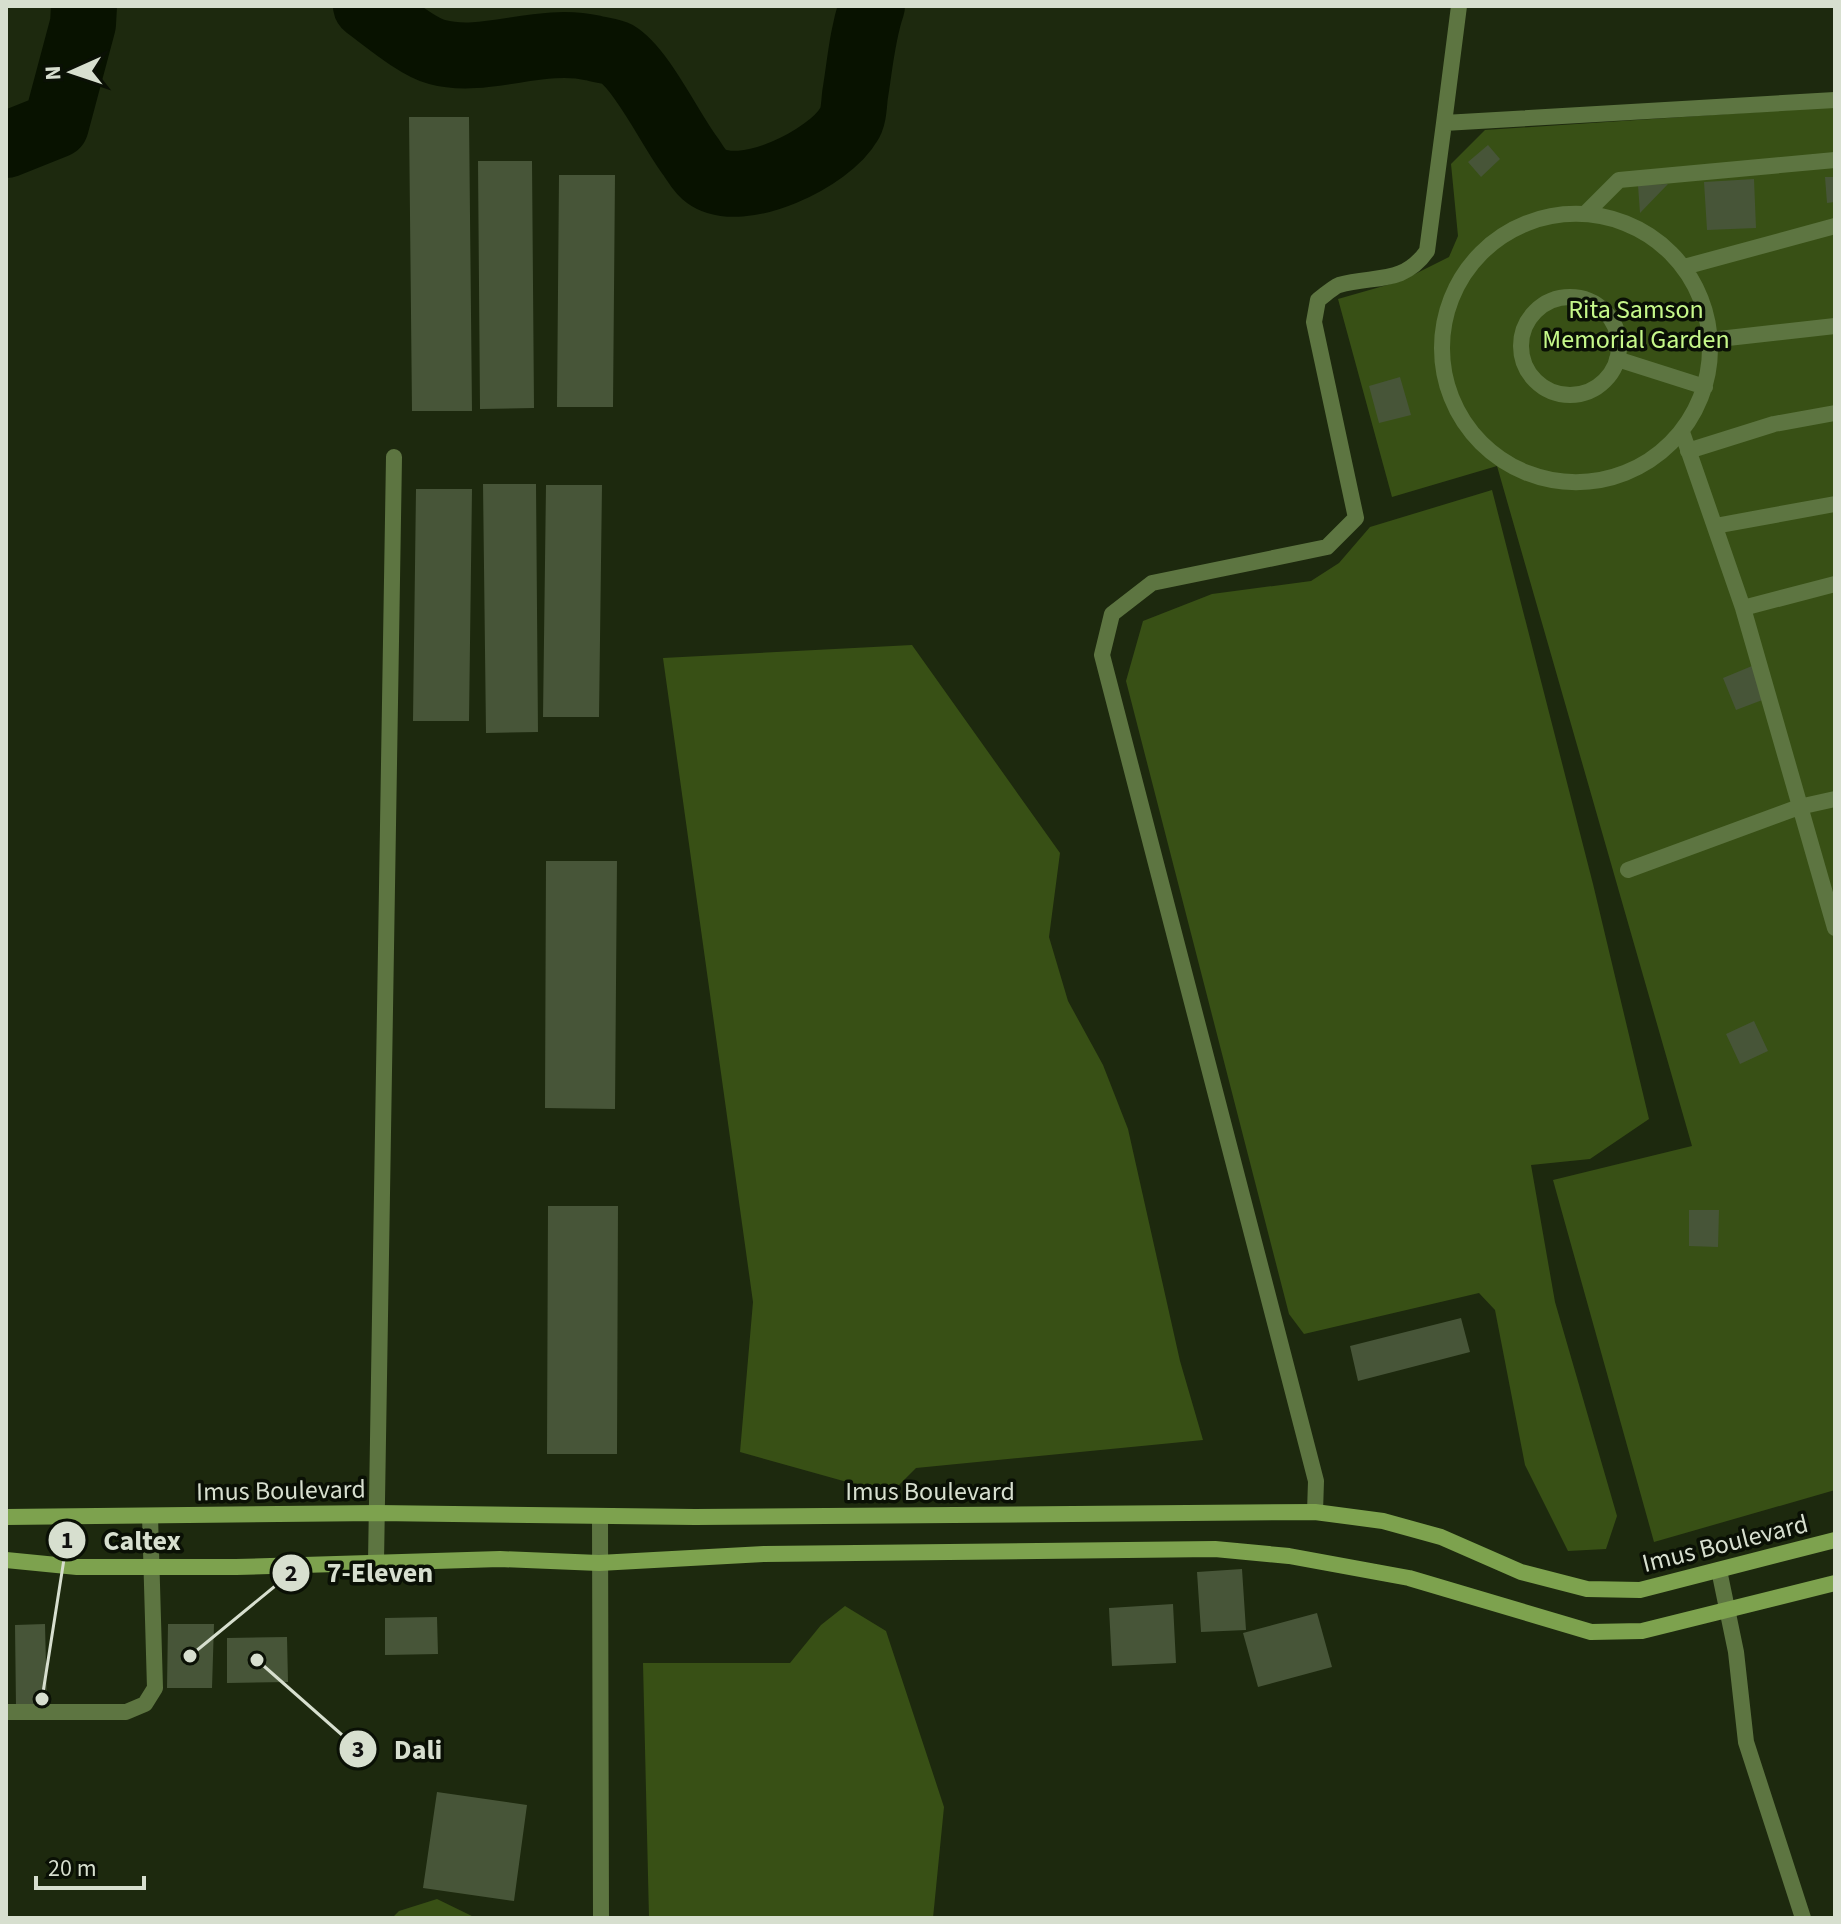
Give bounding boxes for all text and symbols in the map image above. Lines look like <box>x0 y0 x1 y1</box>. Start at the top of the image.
north arrow <box>32 32 112 112</box>
text: N <box>37 65 69 81</box>
park label: Rita Samson Memorial Garden <box>1542 291 1730 358</box>
street label: Imus Boulevard <box>196 1471 366 1510</box>
street label: Imus Boulevard <box>845 1473 1015 1510</box>
street label: Imus Boulevard <box>1638 1505 1812 1582</box>
callout: Caltex <box>47 1514 197 1566</box>
text: Caltex <box>103 1521 181 1561</box>
text: 1 <box>61 1523 73 1558</box>
callout: 7-Eleven <box>271 1547 450 1599</box>
text: 7-Eleven <box>327 1553 433 1593</box>
text: 2 <box>285 1556 297 1591</box>
callout: Dali <box>338 1723 458 1775</box>
text: Dali <box>394 1730 442 1770</box>
text: 3 <box>352 1732 364 1767</box>
scale bar <box>36 1840 144 1890</box>
text: 20 m <box>48 1851 97 1886</box>

